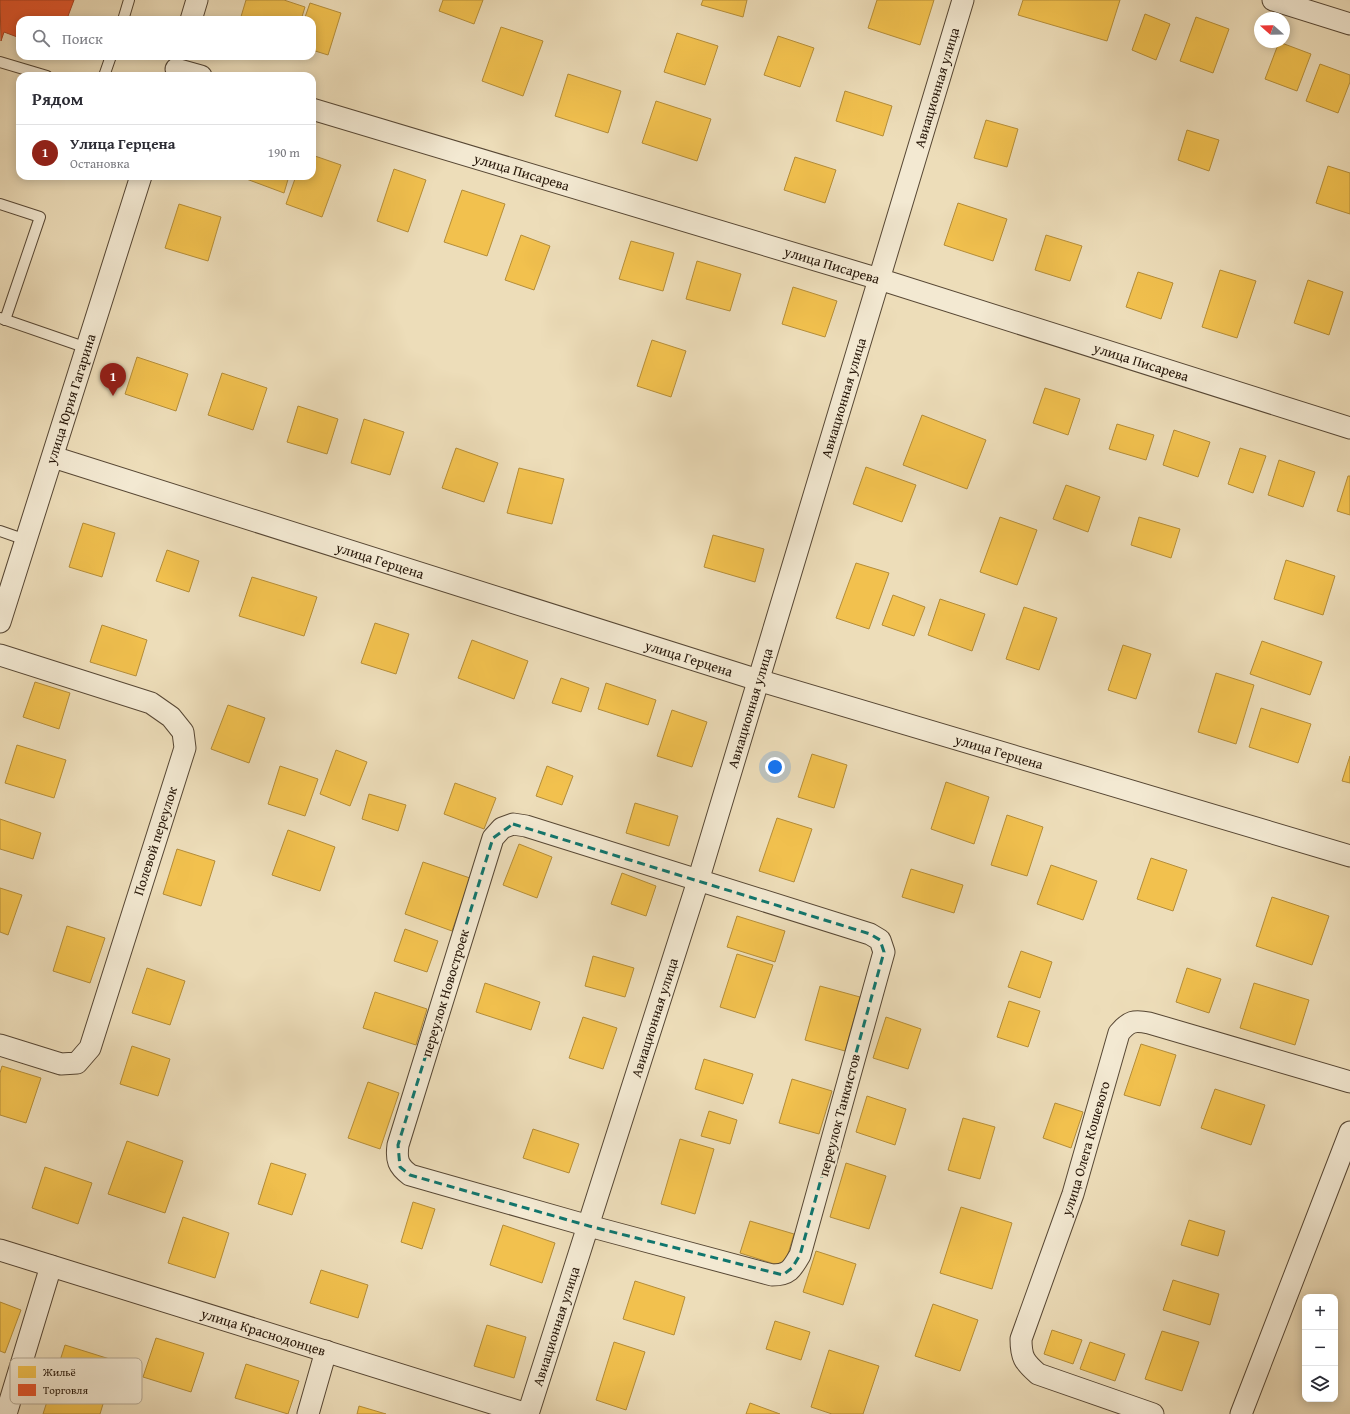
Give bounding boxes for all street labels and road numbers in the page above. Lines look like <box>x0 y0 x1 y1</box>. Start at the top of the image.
street label: Авиационная улица <box>909 25 964 150</box>
street label: улица Писарева <box>471 148 572 196</box>
street label: улица Писарева <box>781 241 883 289</box>
street label: улица Юрия Гагарина <box>40 331 101 468</box>
street label: Авиационная улица <box>816 335 871 460</box>
street label: улица Писарева <box>1090 337 1192 387</box>
street label: улица Герцена <box>333 537 427 584</box>
street label: улица Герцена <box>641 635 736 682</box>
street label: Авиационная улица <box>722 645 778 771</box>
street label: улица Герцена <box>952 729 1046 774</box>
street label: Полевой переулок <box>128 783 182 898</box>
street label: переулок Новостроек <box>416 926 474 1059</box>
street label: Авиационная улица <box>626 955 683 1080</box>
street label: переулок Танкистов <box>813 1051 865 1179</box>
street label: улица Олега Кошевого <box>1056 1079 1115 1219</box>
street label: Авиационная улица <box>527 1264 585 1389</box>
street label: улица Краснодонцев <box>198 1303 329 1361</box>

